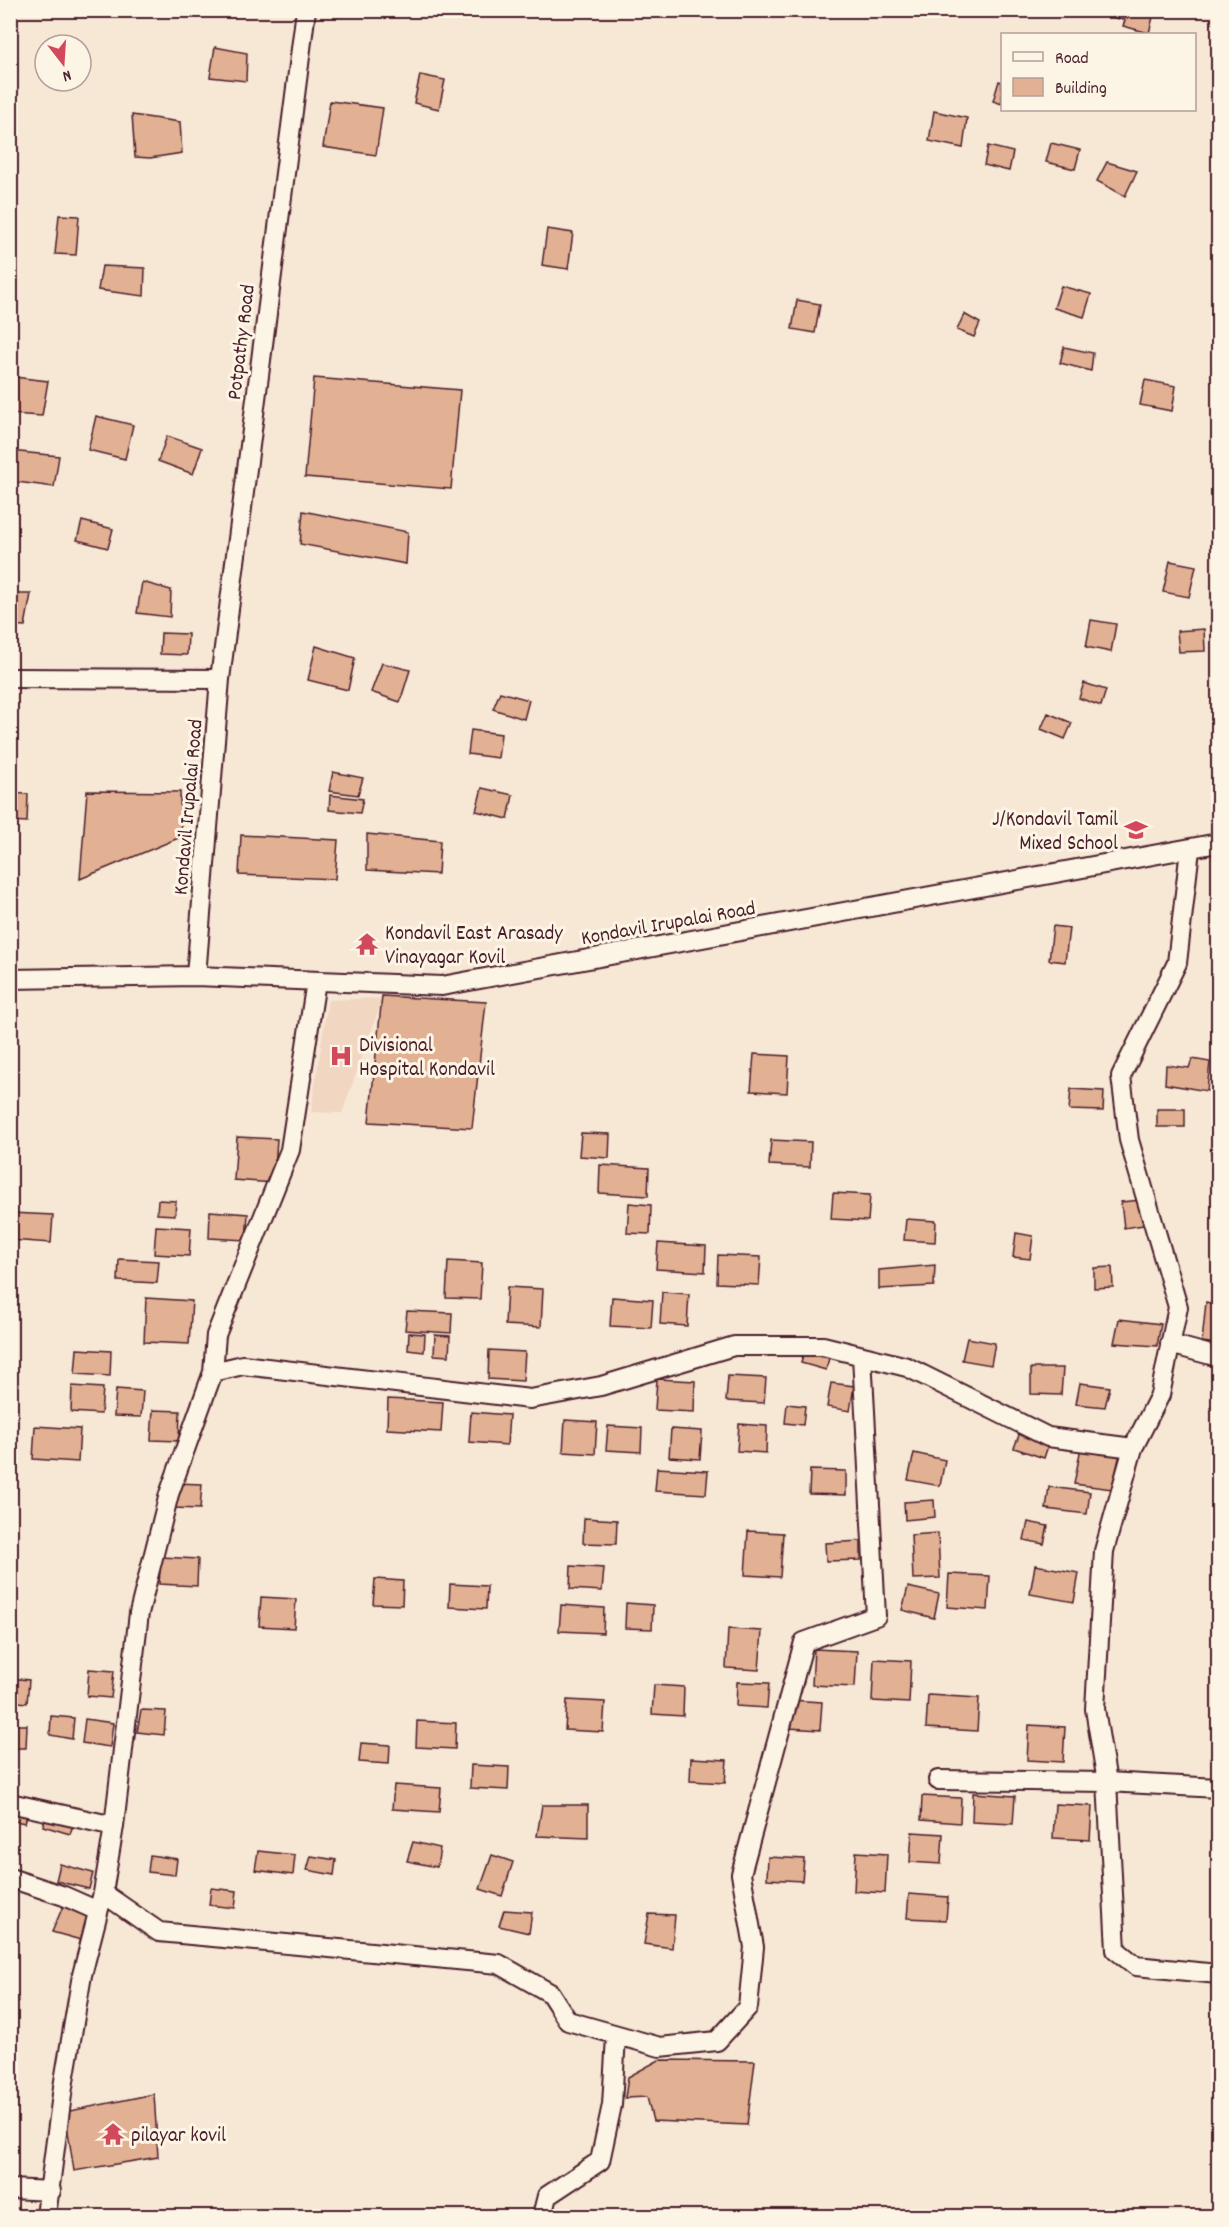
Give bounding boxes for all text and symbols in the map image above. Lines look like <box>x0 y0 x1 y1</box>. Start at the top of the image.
north arrow <box>33 33 93 93</box>
legend <box>1001 33 1196 111</box>
text: Road <box>1055 47 1089 72</box>
text: N <box>59 63 74 87</box>
text: Building <box>1055 77 1107 102</box>
street label: Potpathy Road <box>221 283 265 402</box>
street label: Kondavil Irupalai Road <box>167 718 213 896</box>
place label: J/Kondavil Tamil Mixed School <box>992 806 1118 860</box>
school or university icon: J/Kondavil Tamil Mixed School <box>1123 817 1149 843</box>
street label: Kondavil Irupalai Road <box>579 895 758 955</box>
place label: Kondavil East Arasady Vinayagar Kovil <box>385 920 563 974</box>
temple icon: Kondavil East Arasady Vinayagar Kovil <box>354 931 380 957</box>
place label: Divisional Hospital Kondavil <box>359 1032 495 1086</box>
hospital icon: Divisional Hospital Kondavil <box>328 1043 354 1069</box>
temple icon: pilayar kovil <box>100 2121 126 2147</box>
place label: pilayar kovil <box>131 2122 226 2152</box>

